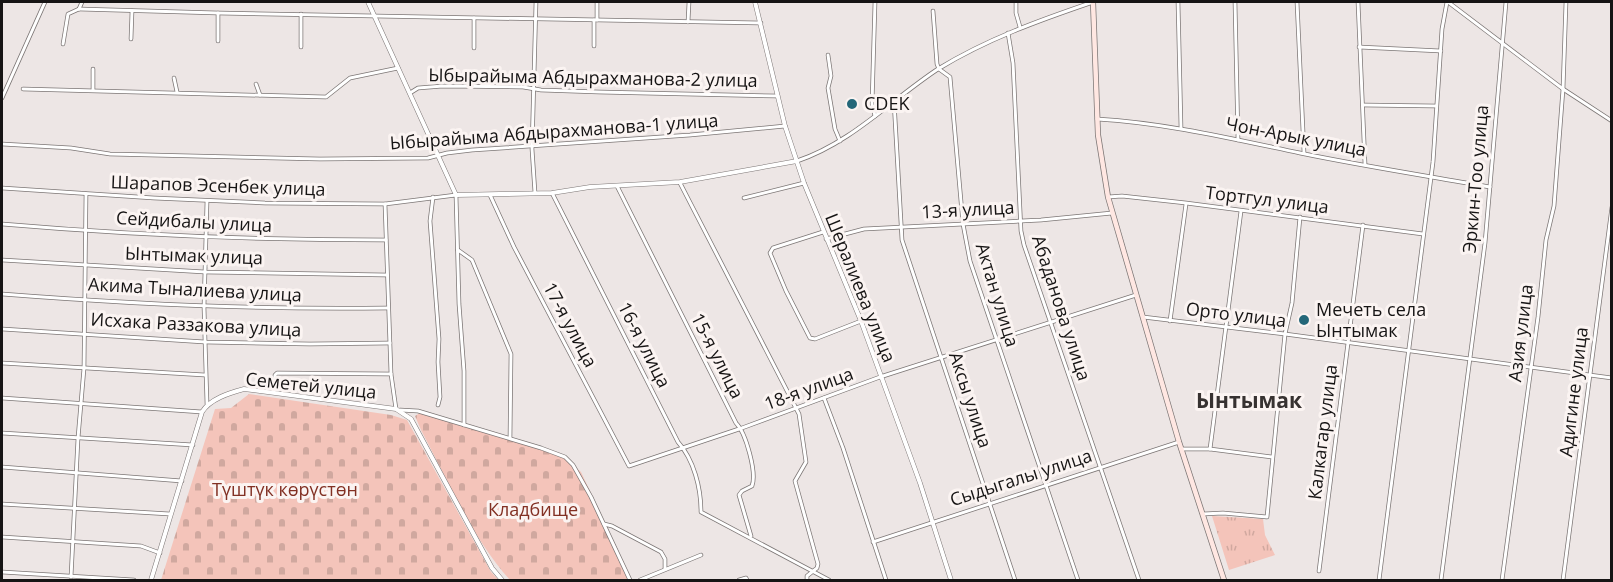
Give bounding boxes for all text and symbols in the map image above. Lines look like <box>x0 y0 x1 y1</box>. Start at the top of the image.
street label: Ыбырайыма Абдырахманова-2 улица <box>428 62 758 92</box>
place label: CDEK <box>864 91 910 115</box>
marker: CDEK <box>845 97 859 111</box>
street label: Эркин-Тоо улица <box>1457 104 1493 254</box>
street label: Ыбырайыма Абдырахманова-1 улица <box>389 108 719 154</box>
street label: Чон-Арык улица <box>1224 111 1369 161</box>
street label: Шарапов Эсенбек улица <box>110 169 326 201</box>
street label: Тортгул улица <box>1204 180 1330 218</box>
street label: 13-я улица <box>921 195 1015 223</box>
street label: Сейдибалы улица <box>115 205 273 237</box>
street label: Шералиева улица <box>820 210 902 366</box>
street label: Абаданова улица <box>1027 232 1097 384</box>
street label: Актан улица <box>971 240 1025 350</box>
street label: Ынтымак улица <box>125 241 263 269</box>
street label: Акима Тыналиева улица <box>88 271 303 307</box>
street label: 17-я улица <box>538 278 603 371</box>
street label: Азия улица <box>1502 283 1538 383</box>
street label: Орто улица <box>1185 296 1288 332</box>
place label: Мечеть села Ынтымак <box>1316 297 1426 342</box>
street label: 16-я улица <box>613 298 677 391</box>
street label: Исхака Раззакова улица <box>90 306 302 342</box>
street label: 15-я улица <box>686 309 750 402</box>
marker: Мечеть села Ынтымак <box>1297 313 1311 327</box>
street label: Адигине улица <box>1553 326 1593 458</box>
street label: Аксы улица <box>944 349 998 451</box>
street label: 18-я улица <box>761 361 856 415</box>
street label: Калкагар улица <box>1302 363 1342 501</box>
street label: Семетей улица <box>244 366 378 404</box>
district label: Ынтымак <box>1196 386 1302 414</box>
street label: Сыдыгалы улица <box>947 443 1095 511</box>
park label: Түштүк көрүстөн <box>212 477 358 501</box>
park label: Кладбище <box>488 497 578 521</box>

